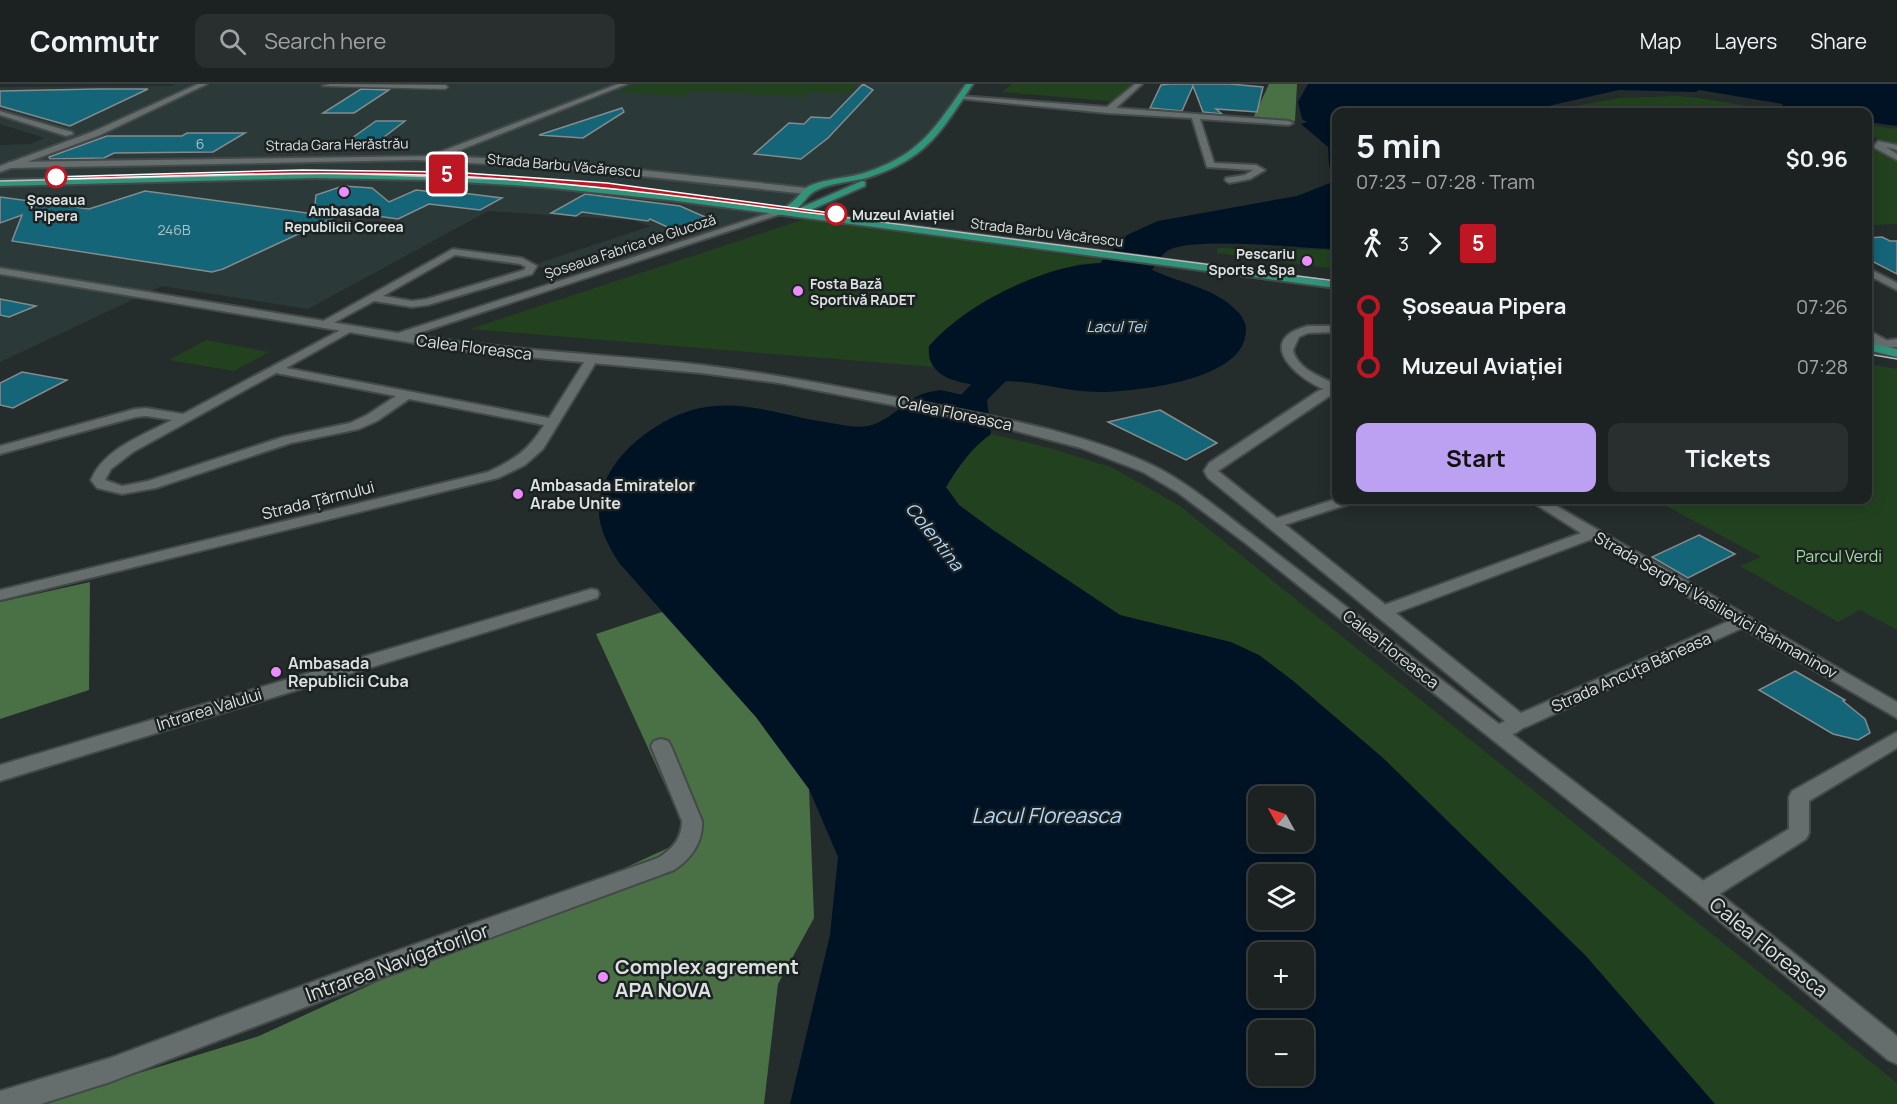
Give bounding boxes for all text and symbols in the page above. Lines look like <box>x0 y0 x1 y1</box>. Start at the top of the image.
search box <box>195 14 615 68</box>
text: Commutr <box>30 22 159 60</box>
icon: search <box>216 25 249 58</box>
text: Search here <box>264 26 386 56</box>
text: Map <box>1640 27 1681 55</box>
text: Layers <box>1714 27 1777 55</box>
text: Share <box>1810 27 1867 55</box>
text: 5 min <box>1356 123 1442 168</box>
street label: Strada Gara Herăstrău <box>265 133 409 155</box>
house number: 6 <box>196 134 204 153</box>
text: $0.96 <box>1786 144 1848 174</box>
street label: Strada Barbu Văcărescu <box>486 149 642 181</box>
line badge: 5 <box>428 154 466 194</box>
text: 5 <box>441 160 453 188</box>
marker: Șoseaua Pipera <box>45 166 67 188</box>
text: 07:23 – 07:28 · Tram <box>1356 168 1535 195</box>
marker: Ambasada Republicii Coreea <box>337 185 351 199</box>
place label: Șoseaua Pipera <box>27 190 85 225</box>
place label: Ambasada Republicii Coreea <box>284 201 404 236</box>
marker: Muzeul Aviației <box>825 203 847 225</box>
place label: Muzeul Aviației <box>852 205 954 225</box>
street label: Șoseaua Fabrica de Glucoză <box>542 209 718 283</box>
street label: Strada Barbu Văcărescu <box>969 213 1125 251</box>
house number: 246B <box>157 220 191 239</box>
icon: walk <box>1356 227 1389 260</box>
icon: forward <box>1418 227 1451 260</box>
text: 5 <box>1472 229 1484 257</box>
text: 3 <box>1398 230 1409 257</box>
place label: Pescariu Sports & Spa <box>1208 244 1295 279</box>
marker: Pescariu Sports & Spa <box>1300 254 1314 268</box>
place label: Fosta Bază Sportivă RADET <box>810 274 916 309</box>
marker: Fosta Bază Sportivă RADET <box>791 284 805 298</box>
text: Șoseaua Pipera <box>1402 291 1566 321</box>
text: 07:26 <box>1796 293 1848 320</box>
water label: Lacul Tei <box>1086 316 1148 337</box>
street label: Calea Floreasca <box>415 329 533 365</box>
text: Muzeul Aviației <box>1402 351 1563 381</box>
text: 07:28 <box>1797 353 1848 380</box>
street label: Calea Floreasca <box>896 390 1014 436</box>
button: Start <box>1356 423 1596 492</box>
button: Tickets <box>1608 423 1848 492</box>
place label: Ambasada Emiratelor Arabe Unite <box>530 474 695 514</box>
street label: Strada Țărmului <box>259 475 377 525</box>
marker: Ambasada Emiratelor Arabe Unite <box>511 487 525 501</box>
water label: Colentina <box>901 497 970 576</box>
street label: Strada Serghei Vasilievici Rahmaninov <box>1591 526 1841 684</box>
park label: Parcul Verdi <box>1796 545 1882 567</box>
street label: Calea Floreasca <box>1338 605 1444 693</box>
street label: Strada Ancuța Băneasa <box>1548 627 1714 717</box>
place label: Ambasada Republicii Cuba <box>288 652 409 692</box>
marker: Ambasada Republicii Cuba <box>269 665 283 679</box>
street label: Intrarea Valului <box>154 683 264 735</box>
north arrow <box>1248 786 1314 852</box>
map controls <box>1248 786 1314 1086</box>
water label: Lacul Floreasca <box>972 801 1122 829</box>
button: layers <box>1248 864 1314 930</box>
street label: Calea Floreasca <box>1704 891 1834 1003</box>
street label: Intrarea Navigatorilor <box>302 916 492 1008</box>
button: + <box>1248 942 1314 1008</box>
place label: Complex agrement APA NOVA <box>615 953 799 1003</box>
marker: Complex agrement APA NOVA <box>596 970 610 984</box>
button: − <box>1248 1020 1314 1086</box>

